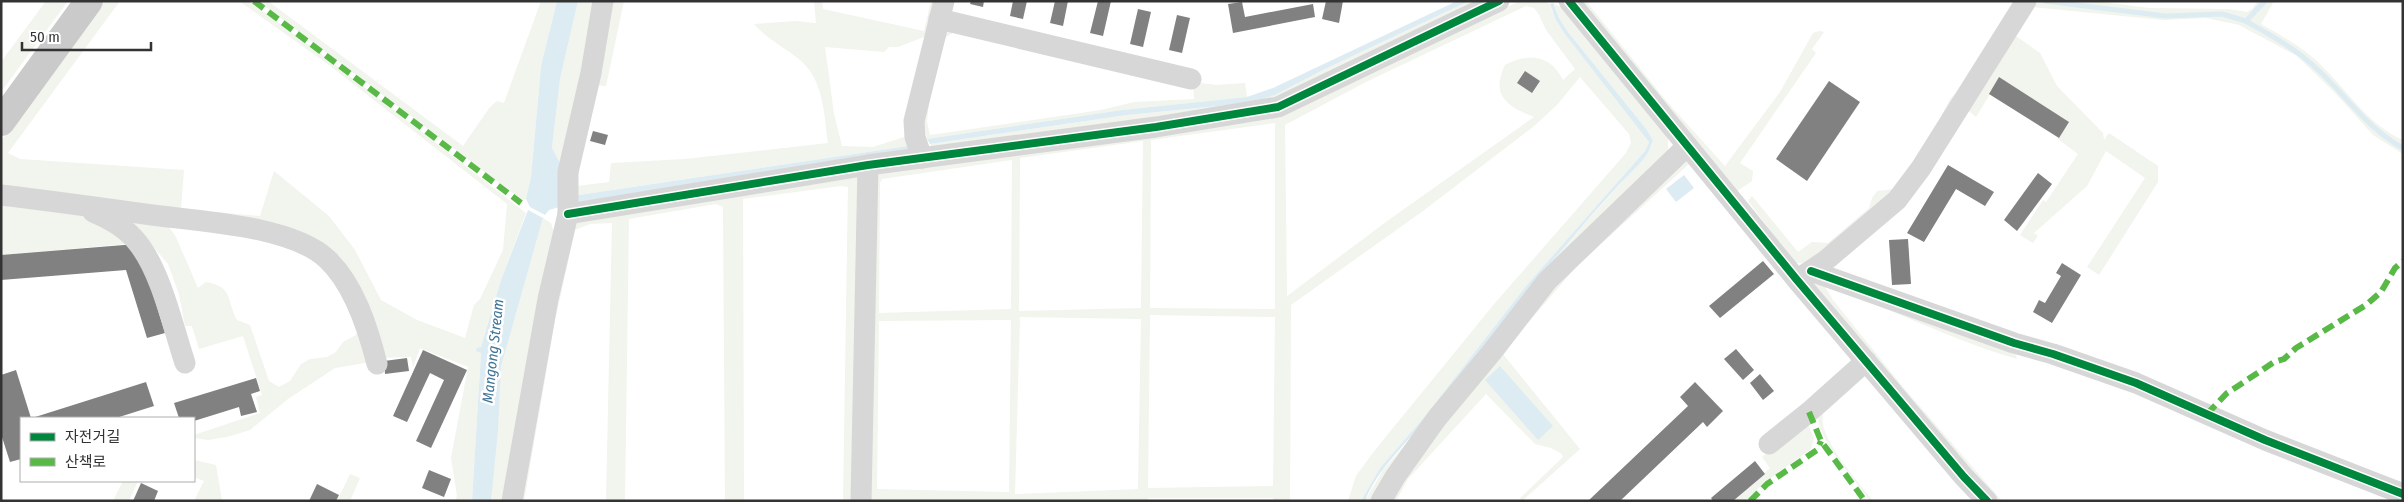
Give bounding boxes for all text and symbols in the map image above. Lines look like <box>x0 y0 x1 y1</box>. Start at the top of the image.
scale bar <box>22 20 151 52</box>
text: 50 m <box>30 28 60 46</box>
water label: Mangong Stream <box>479 298 507 404</box>
legend <box>20 417 195 482</box>
text: 자전거길 <box>65 428 120 446</box>
text: 산책로 <box>65 453 106 471</box>

